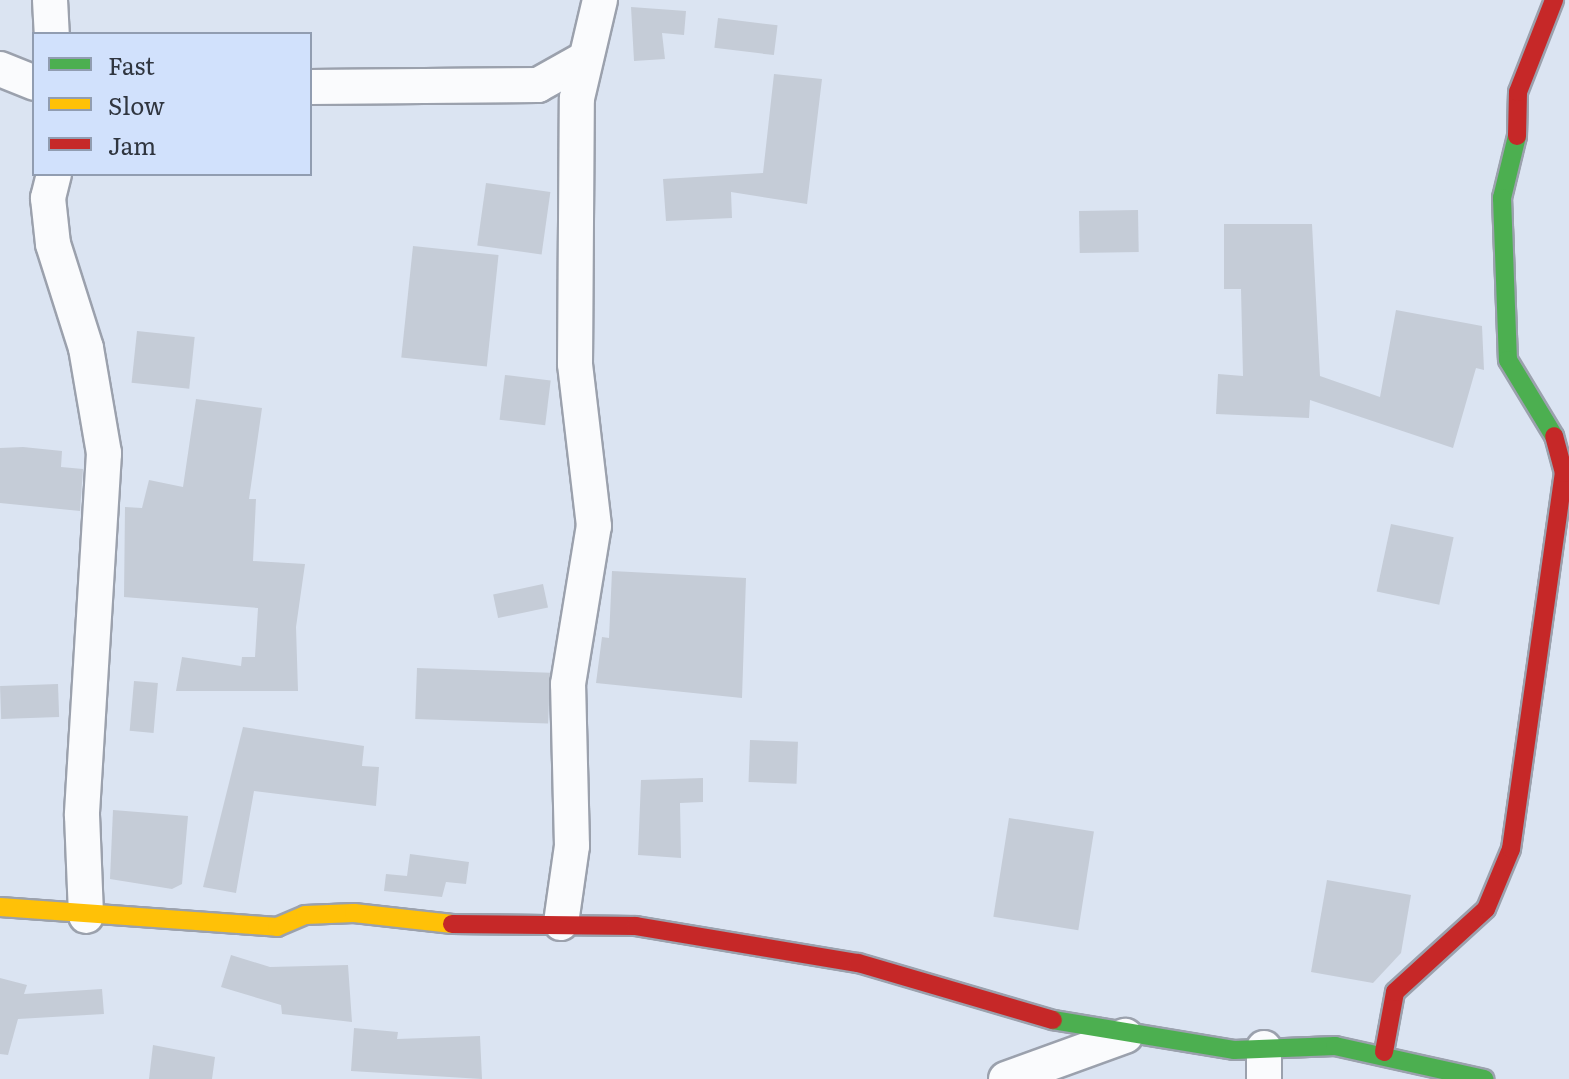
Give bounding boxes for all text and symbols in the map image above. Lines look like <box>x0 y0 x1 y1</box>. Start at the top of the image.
legend <box>32 32 312 176</box>
text: Fast <box>108 47 155 82</box>
text: Slow <box>108 87 165 122</box>
text: Jam <box>108 127 156 162</box>

